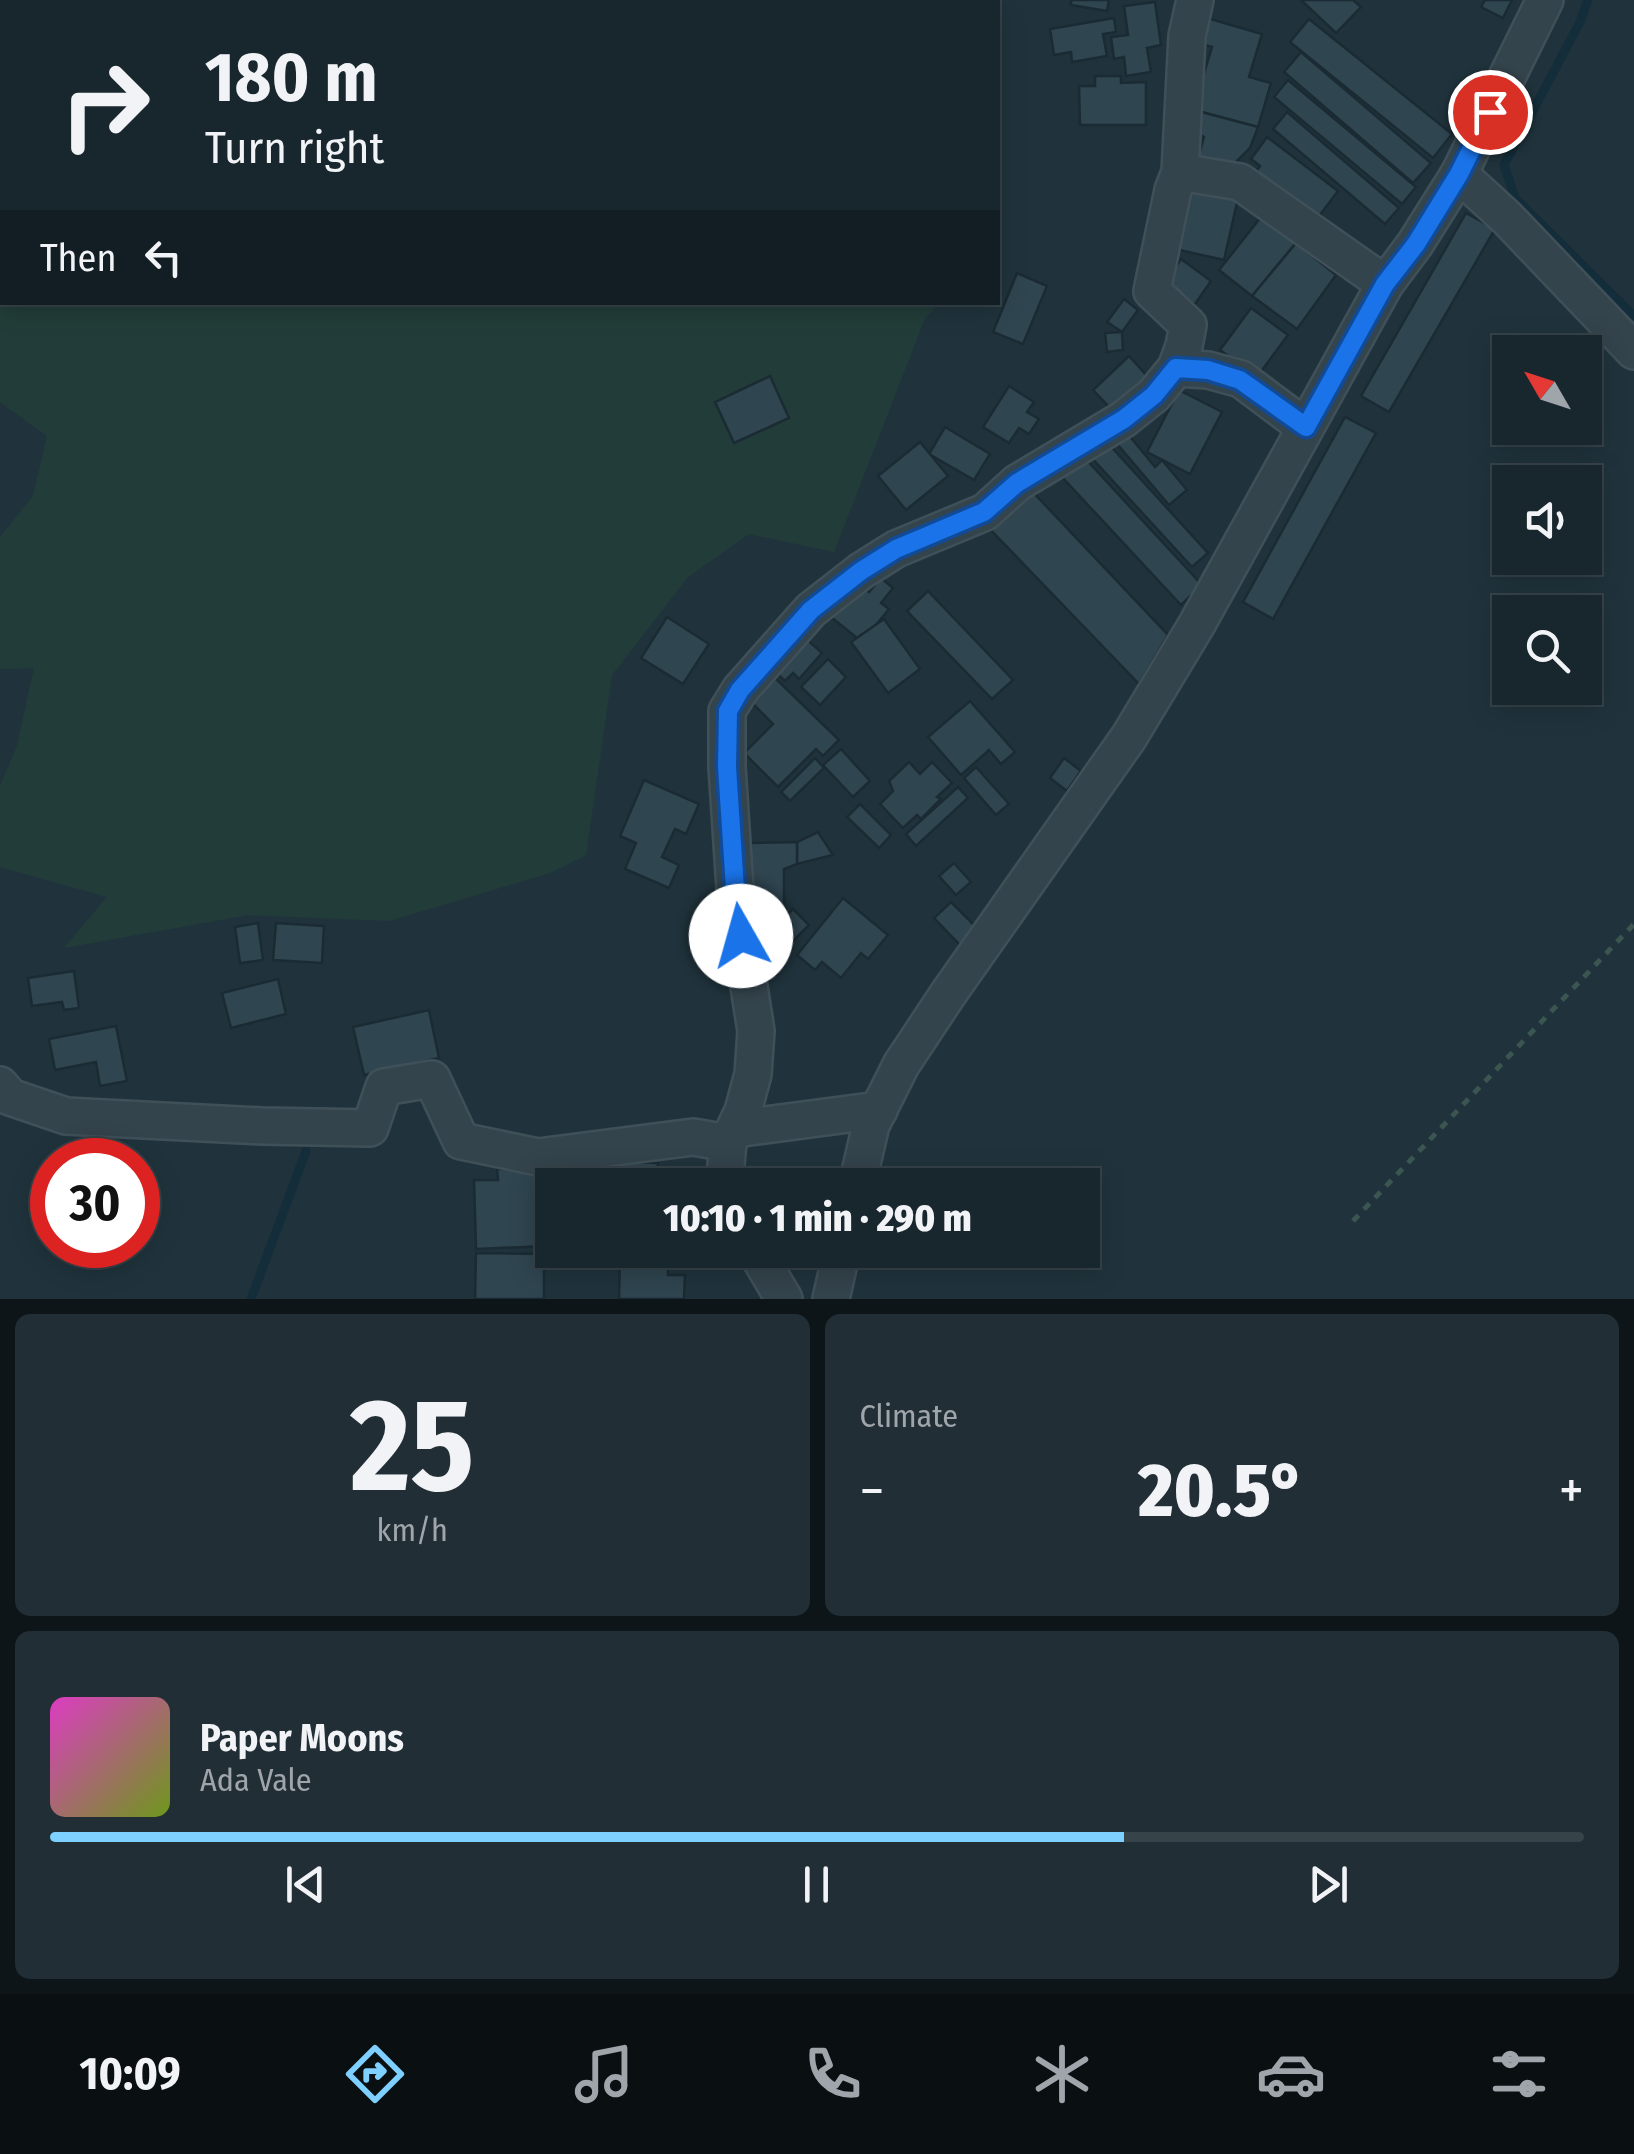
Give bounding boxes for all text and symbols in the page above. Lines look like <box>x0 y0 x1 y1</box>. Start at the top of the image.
text: 180 m <box>205 36 378 120</box>
icon: right <box>40 40 170 170</box>
pin <box>1448 70 1533 155</box>
icon: arrive <box>1463 85 1518 140</box>
text: Turn right <box>205 121 384 175</box>
icon: left <box>136 230 191 285</box>
text: Then <box>40 235 116 281</box>
north arrow <box>1492 335 1602 445</box>
map controls <box>1492 335 1602 705</box>
button: sound <box>1492 465 1602 575</box>
button: search <box>1492 595 1602 705</box>
position arrow <box>689 884 793 988</box>
speed limit sign: 30 <box>30 1138 160 1268</box>
text: 10:10 · 1 min · 290 m <box>663 1195 972 1241</box>
text: 25 <box>350 1368 474 1524</box>
text: Climate <box>860 1397 958 1435</box>
text: 20.5° <box>1138 1446 1305 1536</box>
text: − <box>860 1458 884 1524</box>
text: + <box>1559 1458 1584 1524</box>
text: km/h <box>377 1511 448 1549</box>
text: Paper Moons <box>200 1715 404 1761</box>
text: Ada Vale <box>200 1761 312 1799</box>
icon: previous <box>278 1857 333 1912</box>
icon: pause <box>789 1857 844 1912</box>
icon: next <box>1301 1857 1356 1912</box>
icon: directions <box>340 2039 410 2109</box>
icon: music <box>569 2039 639 2109</box>
icon: phone <box>798 2039 868 2109</box>
icon: climate <box>1027 2039 1097 2109</box>
icon: car <box>1256 2039 1326 2109</box>
icon: filters <box>1484 2039 1554 2109</box>
text: 10:09 <box>79 2047 181 2101</box>

